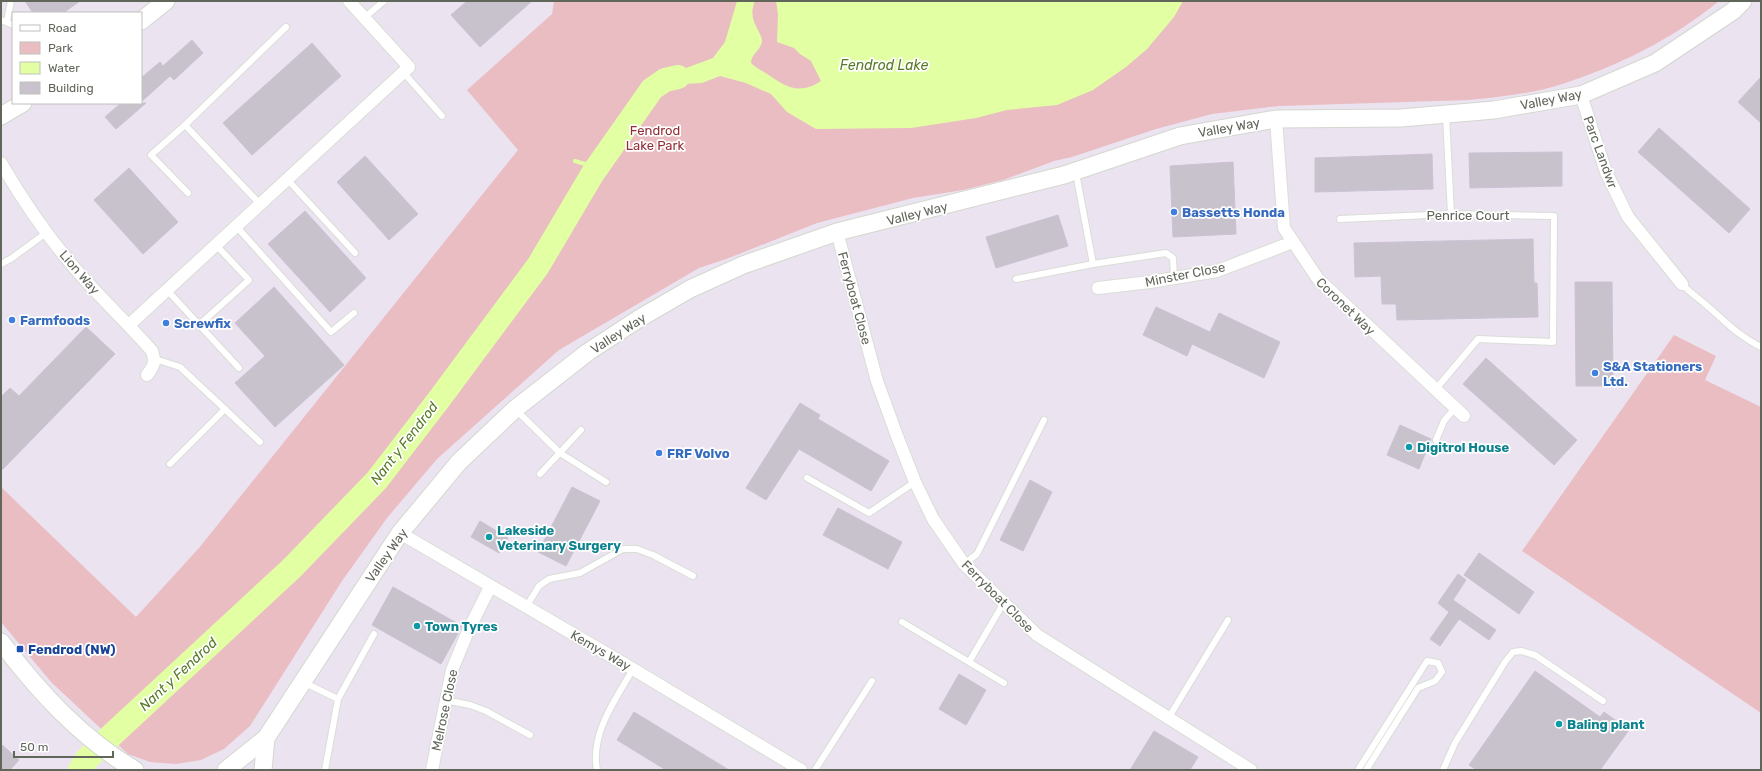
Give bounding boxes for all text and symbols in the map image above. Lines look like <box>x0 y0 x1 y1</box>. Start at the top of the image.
legend <box>12 12 142 104</box>
text: Road <box>48 21 76 35</box>
text: Park <box>48 41 74 55</box>
water label: Fendrod Lake <box>840 57 928 74</box>
text: Water <box>48 61 80 75</box>
text: Building <box>48 81 94 95</box>
street label: Valley Way <box>1519 86 1583 113</box>
street label: Parc Landwr <box>1580 114 1621 191</box>
street label: Valley Way <box>1197 115 1261 140</box>
park label: Fendrod Lake Park <box>626 123 684 153</box>
street label: Valley Way <box>885 199 949 228</box>
place label: Bassetts Honda <box>1182 205 1285 220</box>
marker: Bassetts Honda <box>1169 207 1179 217</box>
street label: Penrice Court <box>1426 208 1510 223</box>
street label: Lion Way <box>57 247 103 297</box>
street label: Ferryboat Close <box>835 250 874 346</box>
street label: Minster Close <box>1144 259 1226 290</box>
street label: Coronet Way <box>1313 275 1378 338</box>
street label: Valley Way <box>588 310 649 357</box>
place label: Farmfoods <box>20 313 90 328</box>
marker: Farmfoods <box>7 315 17 325</box>
place label: Screwfix <box>174 316 231 331</box>
marker: Screwfix <box>161 318 171 328</box>
place label: S&A Stationers Ltd. <box>1603 359 1702 389</box>
marker: S&A Stationers Ltd. <box>1590 368 1600 378</box>
water label: Nant y Fendrod <box>367 398 442 488</box>
place label: Digitrol House <box>1417 440 1509 455</box>
marker: Digitrol House <box>1404 442 1414 452</box>
place label: FRF Volvo <box>667 446 730 461</box>
marker: FRF Volvo <box>654 448 664 458</box>
place label: Lakeside Veterinary Surgery <box>497 523 621 553</box>
street label: Valley Way <box>362 525 410 585</box>
marker: Lakeside Veterinary Surgery <box>484 532 494 542</box>
street label: Ferryboat Close <box>959 557 1037 635</box>
place label: Town Tyres <box>425 619 498 634</box>
marker: Town Tyres <box>412 621 422 631</box>
street label: Kemys Way <box>568 627 633 674</box>
water label: Nant y Fendrod <box>136 634 221 715</box>
place label: Fendrod (NW) <box>28 642 115 657</box>
marker: Fendrod (NW) <box>15 644 25 654</box>
street label: Melrose Close <box>428 668 460 752</box>
place label: Baling plant <box>1567 717 1645 732</box>
marker: Baling plant <box>1554 719 1564 729</box>
scale bar <box>14 733 113 759</box>
text: 50 m <box>20 740 48 754</box>

